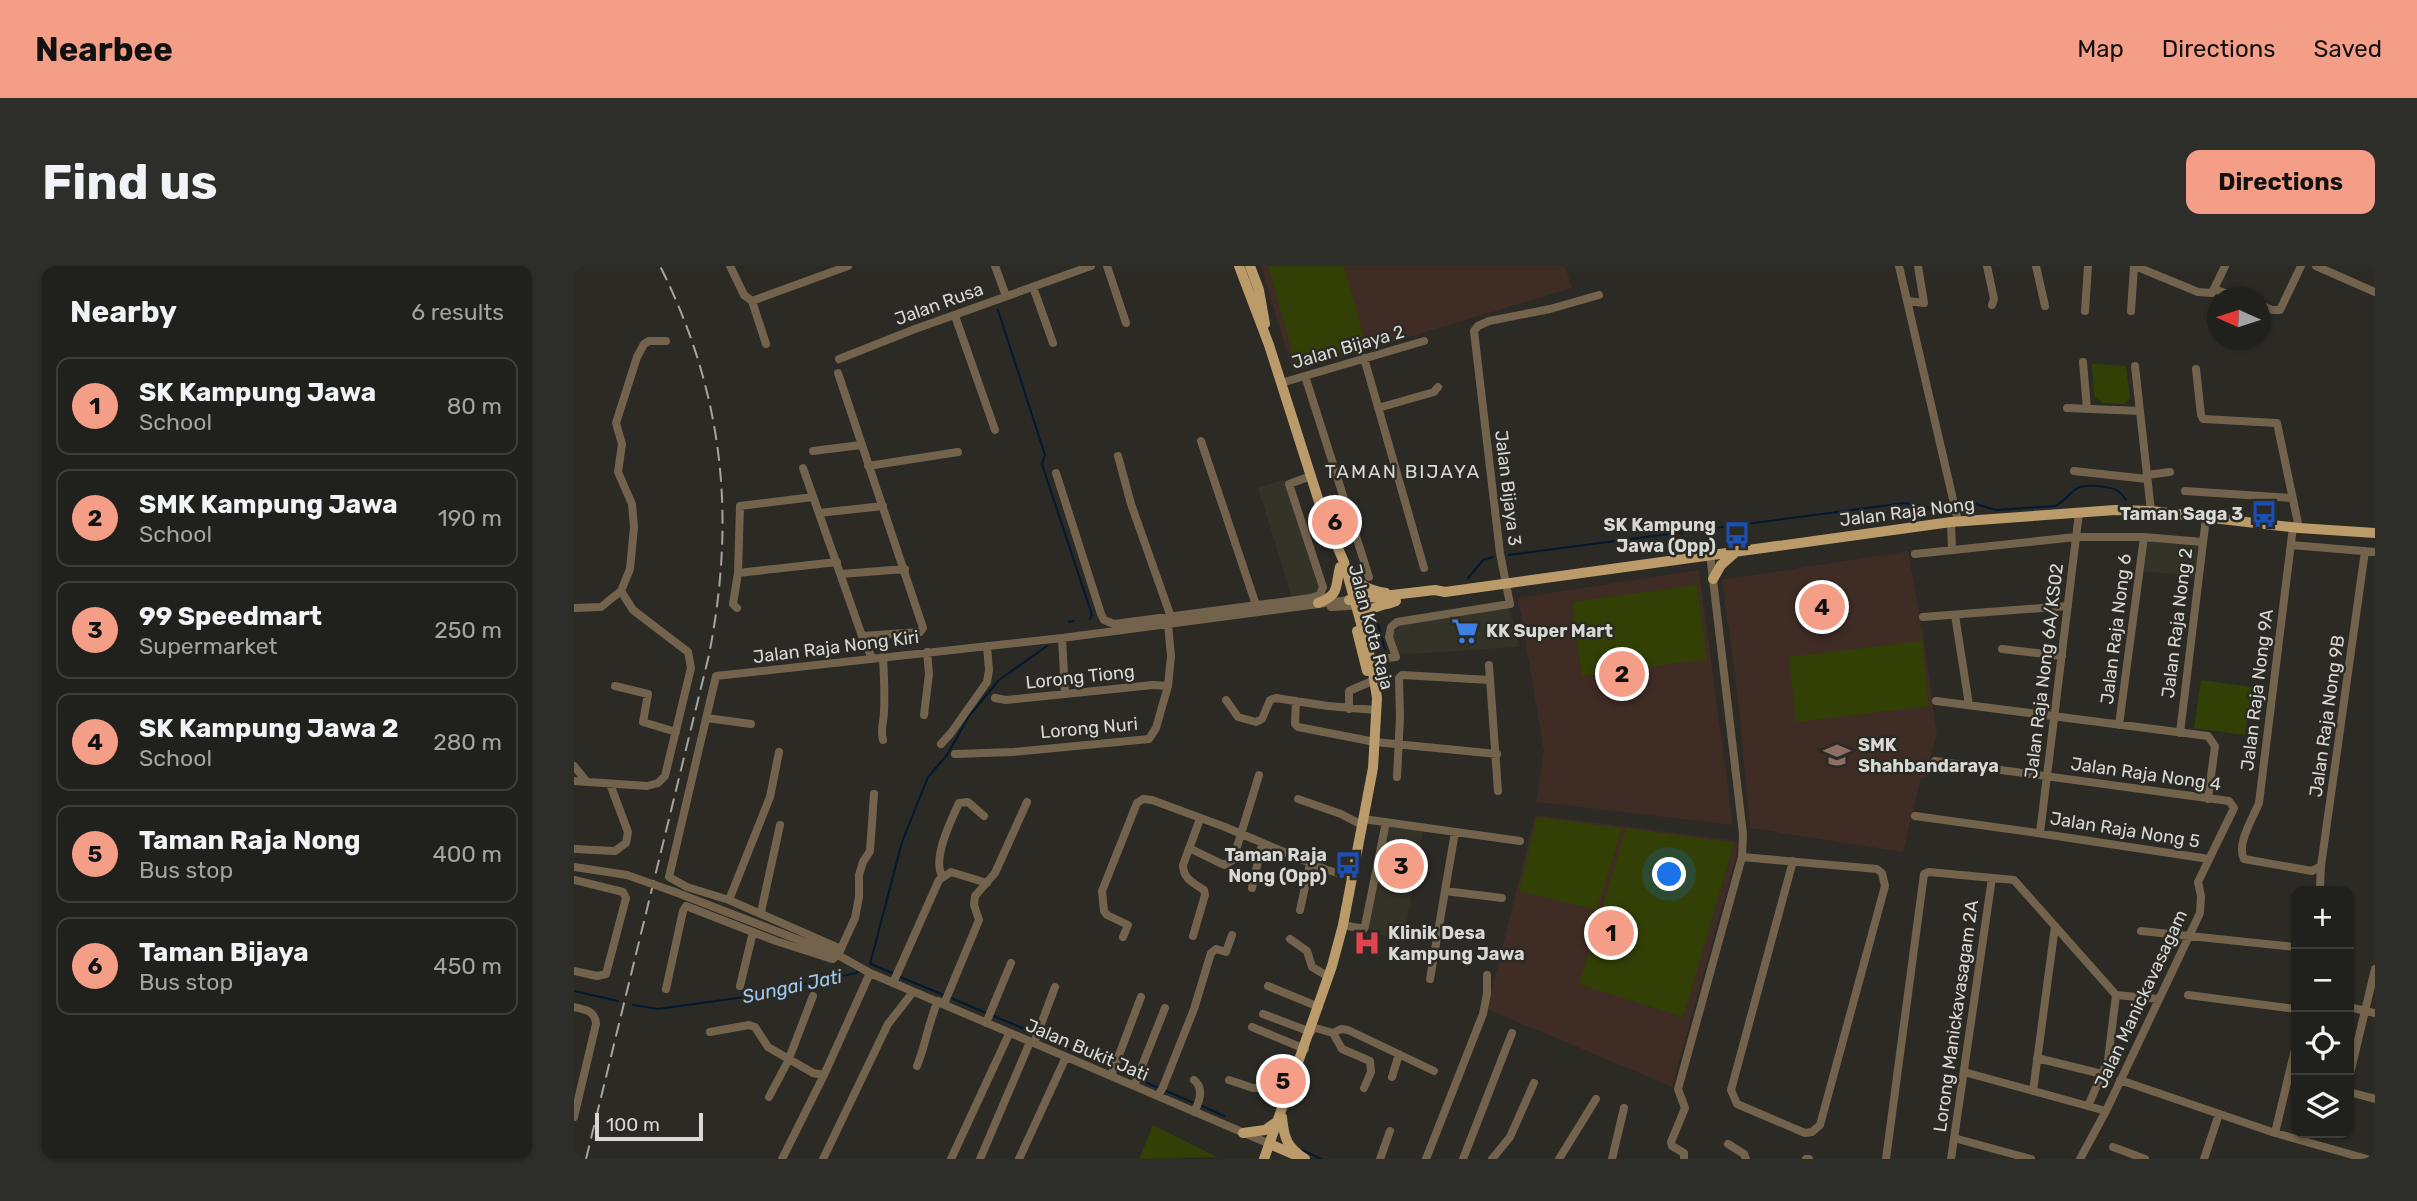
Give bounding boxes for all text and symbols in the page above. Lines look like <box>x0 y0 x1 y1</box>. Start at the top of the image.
text: Nearbee <box>35 30 173 69</box>
text: Map <box>2077 35 2124 63</box>
text: Directions <box>2162 35 2275 63</box>
text: Saved <box>2313 35 2382 63</box>
button: Directions <box>2186 150 2375 214</box>
text: Find us <box>42 153 218 211</box>
street label: Jalan Rusa <box>892 278 986 330</box>
north arrow <box>2207 287 2270 350</box>
text: Nearby <box>70 294 177 330</box>
text: 6 results <box>411 298 504 326</box>
street label: Jalan Bijaya 2 <box>1289 320 1407 374</box>
text: SK Kampung Jawa <box>139 377 376 408</box>
text: 1 <box>89 392 101 420</box>
text: 80 m <box>447 392 502 420</box>
text: School <box>139 408 212 436</box>
street label: Jalan Bijaya 3 <box>1490 429 1526 547</box>
district label: TAMAN BIJAYA <box>1325 460 1481 483</box>
text: SMK Kampung Jawa <box>139 489 398 520</box>
street label: Jalan Raja Nong <box>1838 493 1976 531</box>
pin: 6 <box>1312 496 1358 548</box>
bus stop icon: Taman Saga 3 <box>2249 499 2279 529</box>
place label: Taman Saga 3 <box>2120 503 2243 525</box>
text: 2 <box>88 504 102 532</box>
text: 190 m <box>438 504 502 532</box>
place label: SK Kampung Jawa (Opp) <box>1604 514 1716 557</box>
text: School <box>139 520 212 548</box>
bus stop icon: SK Kampung Jawa (Opp) <box>1722 520 1752 550</box>
street label: Jalan Raja Nong 2 <box>2157 547 2197 699</box>
street label: Jalan Raja Nong 6 <box>2096 552 2136 706</box>
street label: Jalan Kota Raja <box>1344 562 1398 692</box>
street label: Jalan Raja Nong 6A/KS02 <box>2020 562 2068 780</box>
pin: 4 <box>1799 581 1845 633</box>
text: 99 Speedmart <box>139 601 322 632</box>
street label: Jalan Raja Nong 9A <box>2236 608 2278 772</box>
text: 3 <box>87 616 103 644</box>
text: 250 m <box>434 616 502 644</box>
supermarket icon: KK Super Mart <box>1450 616 1480 646</box>
place label: KK Super Mart <box>1486 620 1613 642</box>
street label: Jalan Raja Nong Kiri <box>752 626 920 668</box>
text: Supermarket <box>139 632 277 660</box>
street label: Jalan Raja Nong 9B <box>2305 634 2349 798</box>
pin: 2 <box>1599 648 1645 700</box>
street label: Lorong Tiong <box>1024 660 1136 694</box>
text: SK Kampung Jawa 2 <box>139 713 399 744</box>
street label: Lorong Nuri <box>1039 713 1139 743</box>
text: 4 <box>87 728 103 756</box>
text: 280 m <box>433 728 502 756</box>
place label: SMK Shahbandaraya <box>1858 734 1999 777</box>
school or university icon: SMK Shahbandaraya <box>1822 740 1852 770</box>
text: School <box>139 744 212 772</box>
street label: Jalan Raja Nong 4 <box>2069 753 2223 795</box>
street label: Jalan Raja Nong 5 <box>2049 807 2201 853</box>
text: Taman Raja Nong <box>139 825 361 856</box>
text: 5 <box>88 840 102 868</box>
text: 400 m <box>432 840 502 868</box>
pin: 3 <box>1378 840 1424 892</box>
place label: Taman Raja Nong (Opp) <box>1224 844 1327 887</box>
bus stop icon: Taman Raja Nong (Opp) <box>1333 850 1363 880</box>
text: Bus stop <box>139 856 233 884</box>
your location <box>1652 857 1686 891</box>
map controls <box>2291 886 2354 1138</box>
button: + <box>2291 886 2354 949</box>
street label: Lorong Manickavasagam 2A <box>1929 899 1983 1133</box>
street label: Jalan Manickavasagam <box>2090 906 2192 1092</box>
pin: 1 <box>1588 907 1634 959</box>
place label: Klinik Desa Kampung Jawa <box>1388 922 1525 965</box>
hospital icon: Klinik Desa Kampung Jawa <box>1352 928 1382 958</box>
text: Taman Bijaya <box>139 937 309 968</box>
button: − <box>2291 949 2354 1012</box>
text: 6 <box>88 952 102 980</box>
text: 450 m <box>433 952 502 980</box>
water label: Sungai Jati <box>740 965 845 1008</box>
text: Bus stop <box>139 968 233 996</box>
button: locate <box>2291 1012 2354 1075</box>
street label: Jalan Bukit Jati <box>1022 1014 1152 1086</box>
pin: 5 <box>1260 1055 1306 1107</box>
button: layers <box>2291 1075 2354 1138</box>
scale bar <box>595 1110 704 1142</box>
text: 100 m <box>606 1113 660 1136</box>

